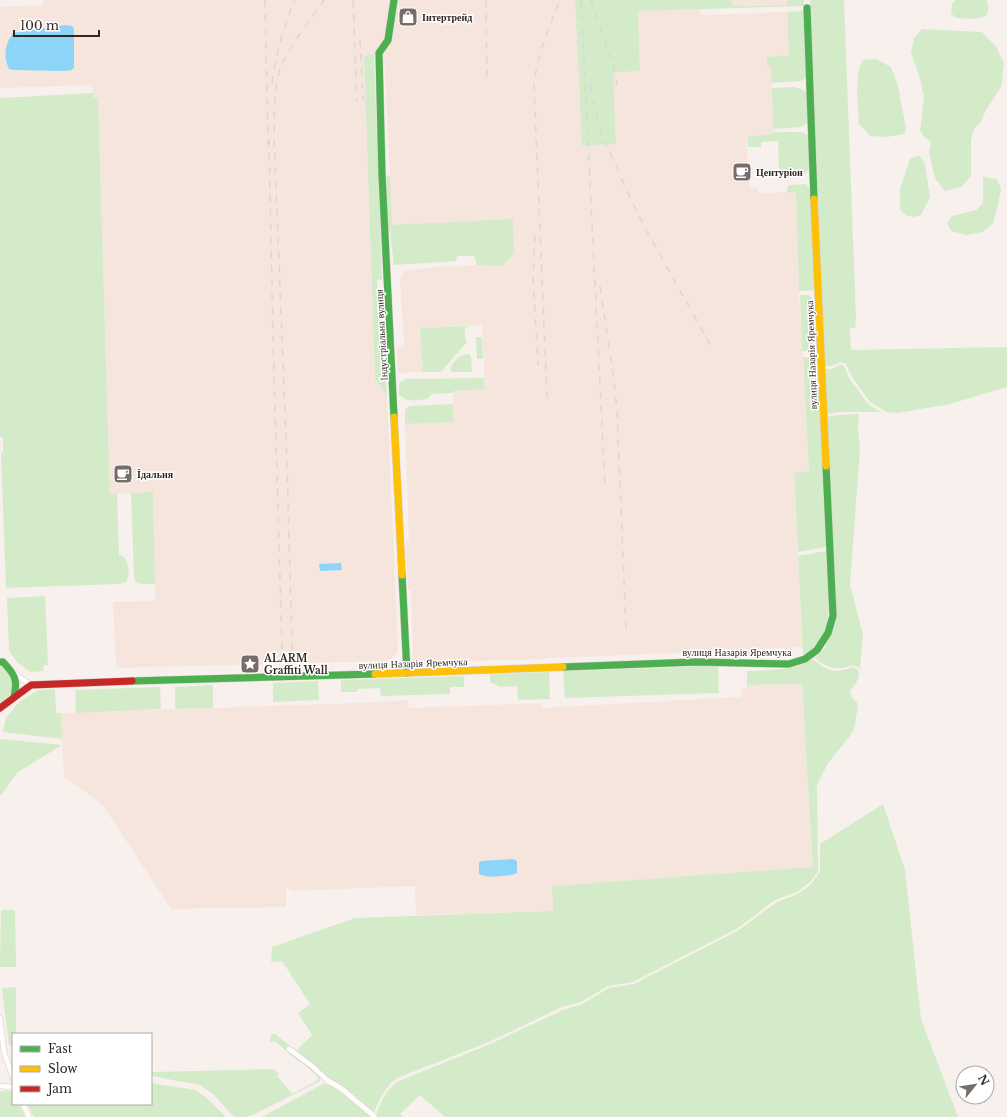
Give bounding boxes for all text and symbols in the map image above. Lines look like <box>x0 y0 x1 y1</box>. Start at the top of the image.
shop icon: Інтертрейд <box>397 6 419 28</box>
place label: Інтертрейд <box>422 11 472 24</box>
scale bar <box>14 12 99 38</box>
text: 100 m <box>20 18 59 33</box>
cafe icon: Центуріон <box>731 161 753 183</box>
place label: Центуріон <box>756 166 803 179</box>
street label: Індустріальна вулиця <box>373 289 390 381</box>
street label: вулиця Назарія Яремчука <box>803 300 820 410</box>
cafe icon: Їдальня <box>112 463 134 485</box>
place label: Їдальня <box>137 468 174 481</box>
street label: вулиця Назарія Яремчука <box>682 646 792 659</box>
place label: ALARM Graffiti Wall <box>263 652 328 677</box>
place icon: ALARM Graffiti Wall <box>239 653 261 675</box>
street label: вулиця Назарія Яремчука <box>358 655 468 672</box>
legend <box>12 1033 152 1105</box>
text: Fast <box>48 1041 73 1056</box>
text: Slow <box>48 1061 78 1076</box>
north arrow <box>955 1065 995 1105</box>
text: N <box>975 1072 993 1089</box>
text: Jam <box>46 1081 72 1096</box>

